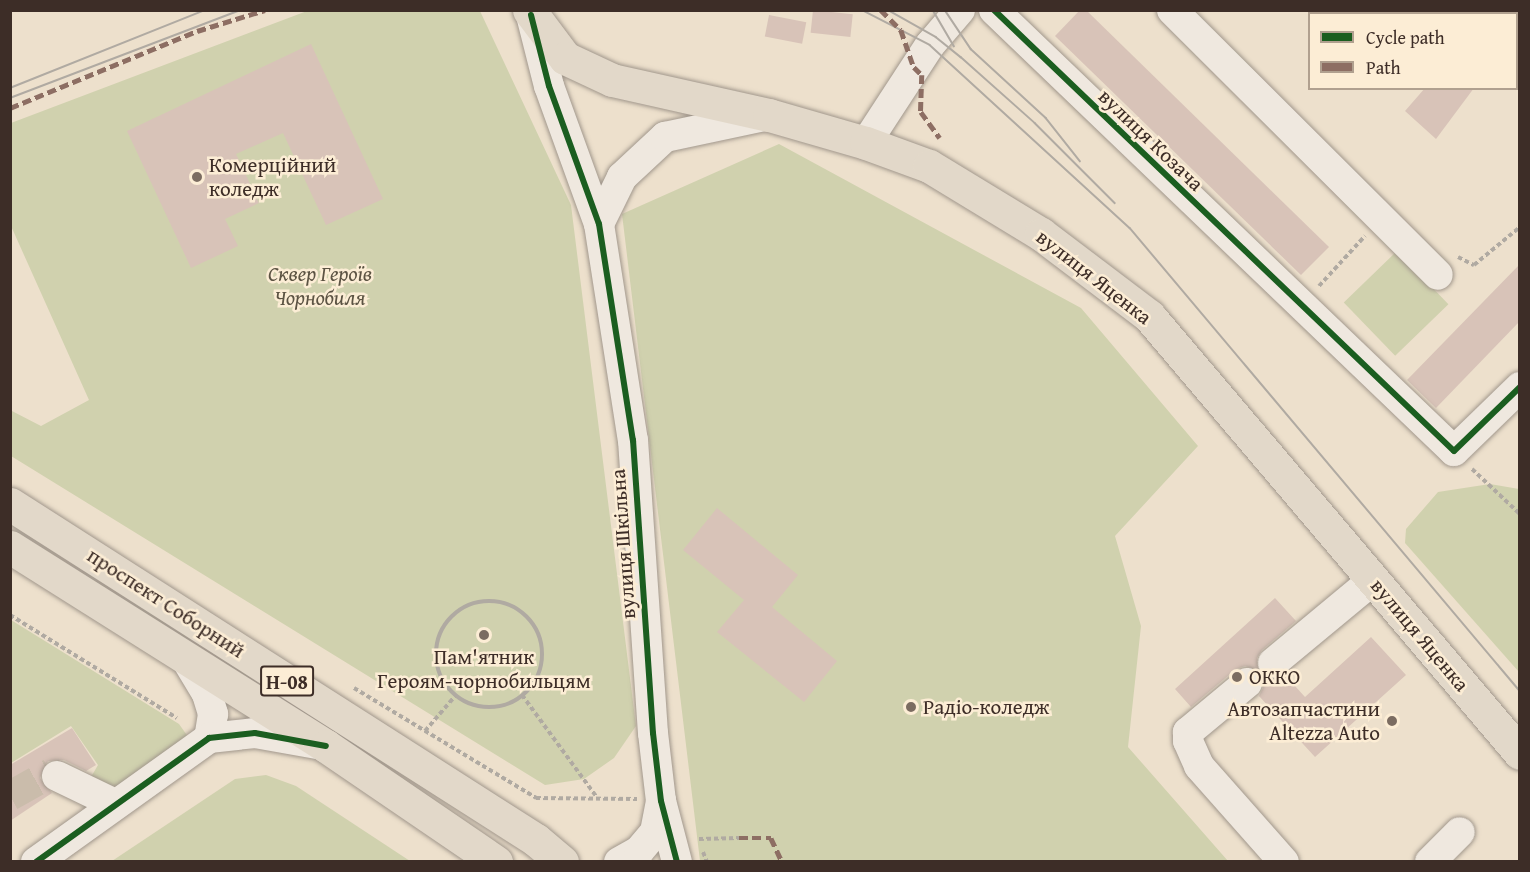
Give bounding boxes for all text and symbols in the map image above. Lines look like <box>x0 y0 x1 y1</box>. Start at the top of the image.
legend <box>1308 12 1518 90</box>
text: Cycle path <box>1366 24 1445 51</box>
text: Path <box>1366 54 1401 81</box>
street label: вулиця Козача <box>1093 84 1209 196</box>
place label: Комерційний коледж <box>209 152 336 202</box>
marker: Комерційний коледж <box>190 170 204 184</box>
street label: вулиця Яценка <box>1031 224 1157 330</box>
park label: Сквер Героїв Чорнобиля <box>268 261 372 311</box>
street label: вулиця Шкільна <box>605 468 641 620</box>
street label: проспект Соборний <box>83 543 249 663</box>
street label: вулиця Яценка <box>1366 573 1474 697</box>
marker: Пам'ятник Героям-чорнобильцям <box>477 628 491 642</box>
place label: Пам'ятник Героям-чорнобильцям <box>377 644 591 694</box>
road number: Н-08 <box>260 664 314 698</box>
place label: ОККО <box>1249 664 1300 690</box>
marker: ОККО <box>1230 670 1244 684</box>
place label: Радіо-коледж <box>923 694 1049 720</box>
place label: Автозапчастини Altezza Auto <box>1227 696 1380 746</box>
marker: Радіо-коледж <box>904 700 918 714</box>
marker: Автозапчастини Altezza Auto <box>1385 714 1399 728</box>

